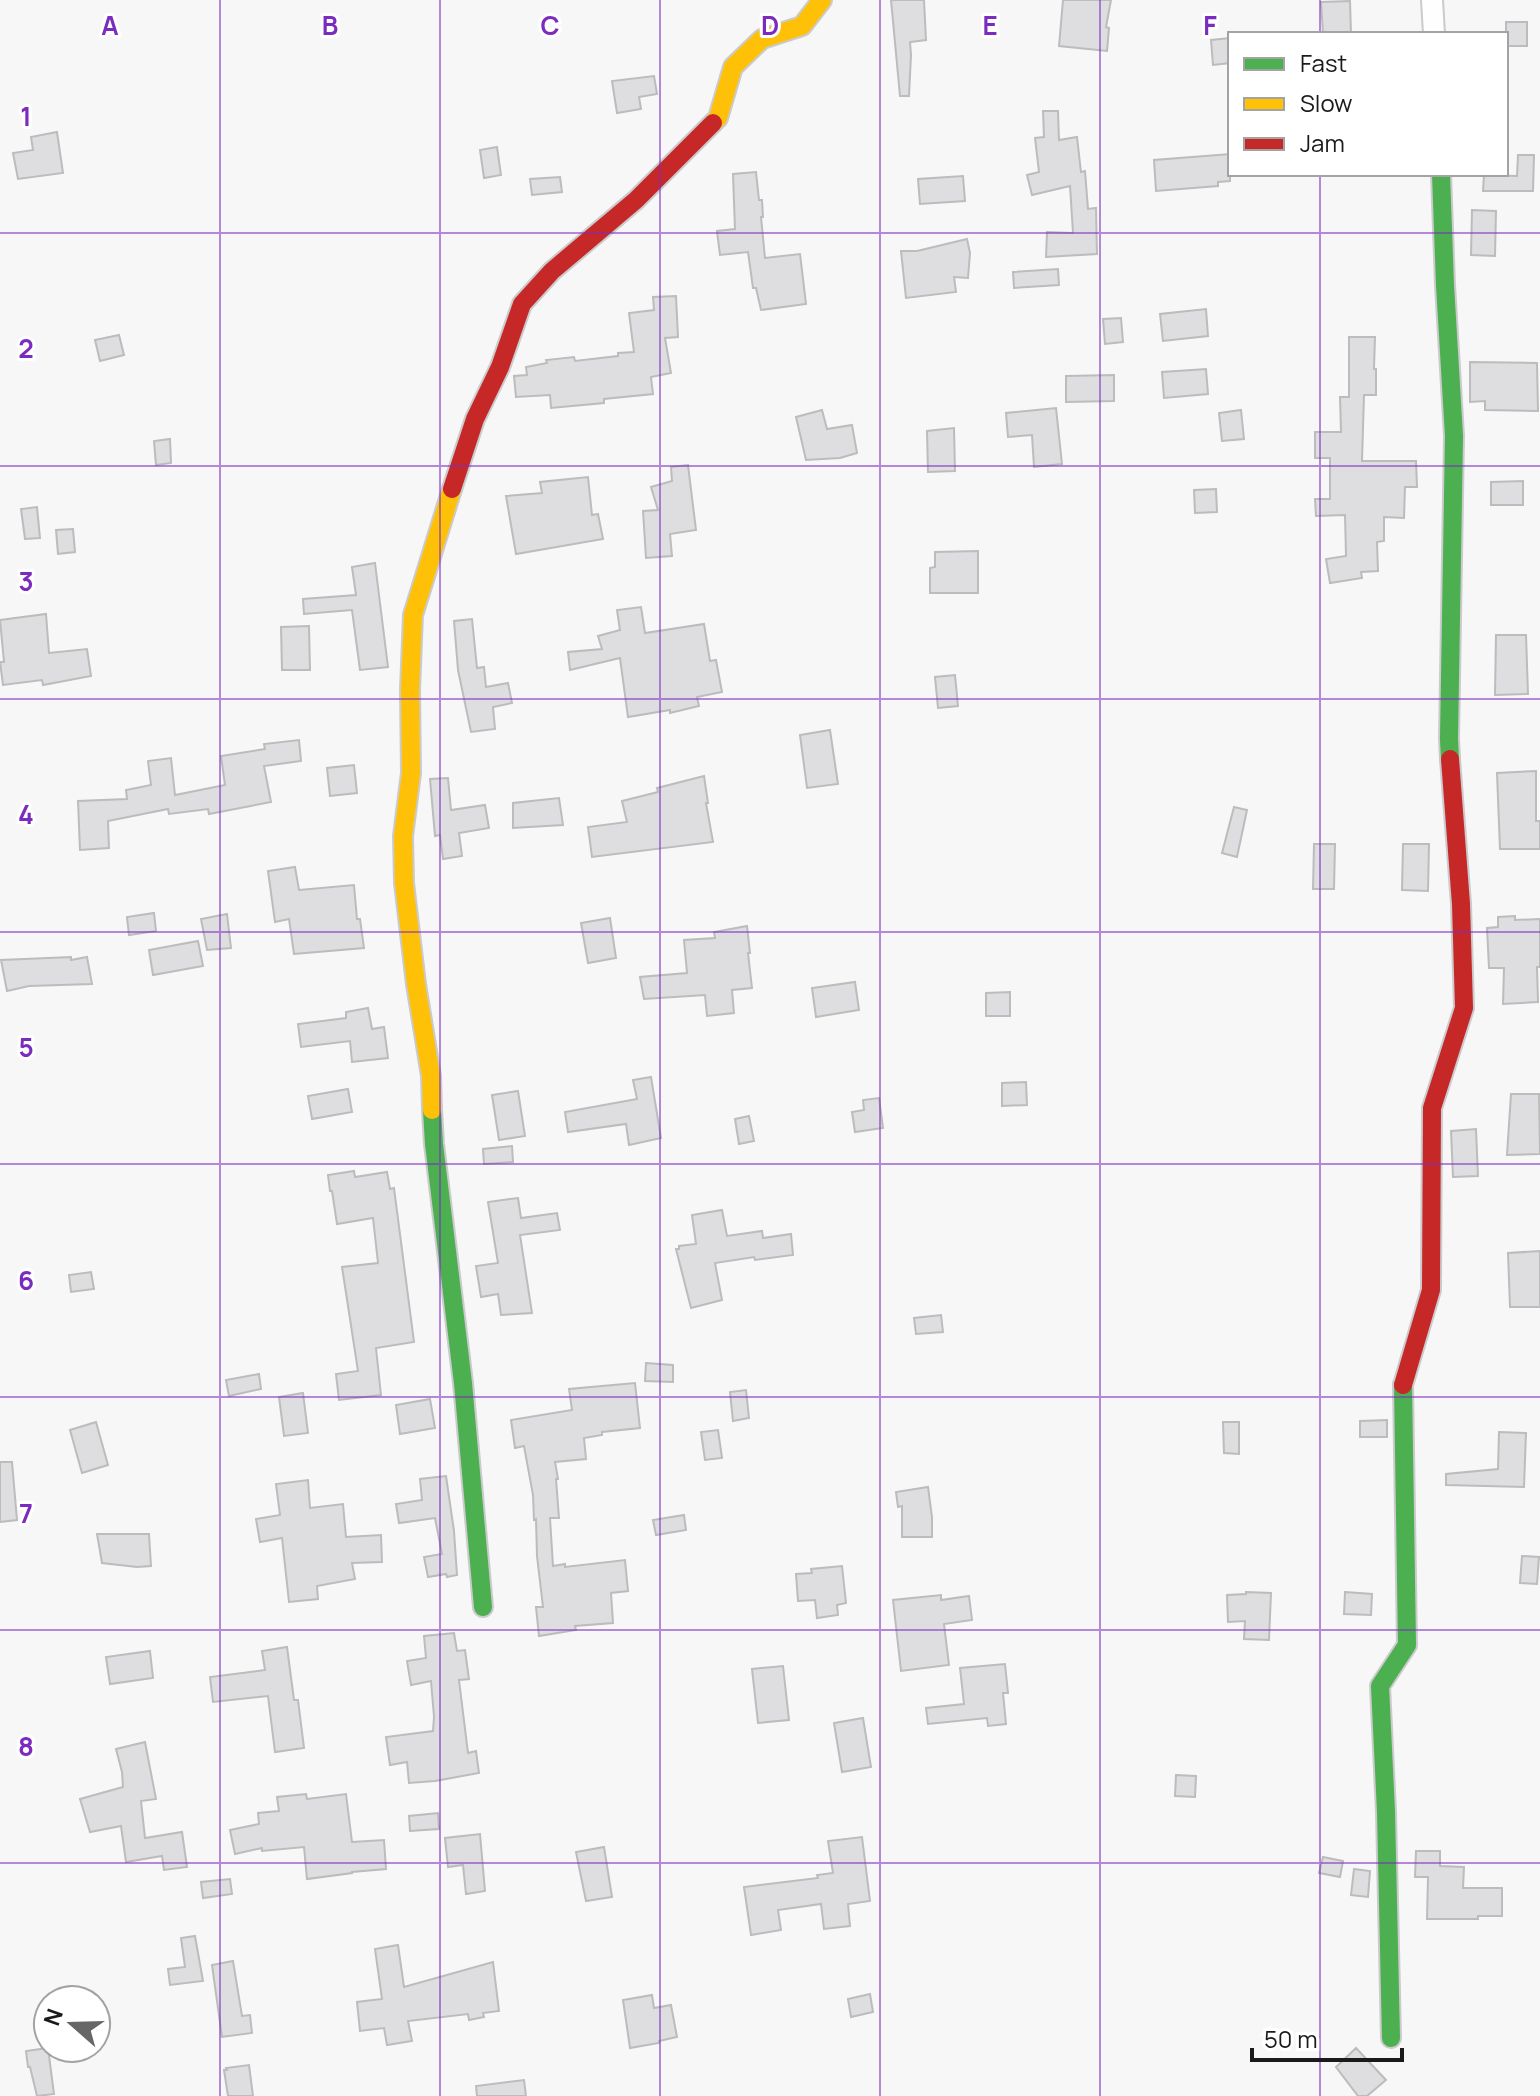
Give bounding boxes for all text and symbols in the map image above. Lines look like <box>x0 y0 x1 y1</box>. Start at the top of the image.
text: A <box>101 7 119 43</box>
text: B <box>322 7 338 43</box>
text: C <box>540 7 560 43</box>
text: D <box>761 7 779 43</box>
text: E <box>982 7 998 43</box>
text: F <box>1203 7 1217 43</box>
legend <box>1228 32 1508 176</box>
text: Fast <box>1300 46 1347 79</box>
text: Slow <box>1300 86 1353 119</box>
text: 1 <box>20 98 32 134</box>
text: Jam <box>1300 126 1345 159</box>
text: 2 <box>18 330 34 366</box>
text: 3 <box>18 563 34 599</box>
text: 4 <box>18 796 34 832</box>
text: 5 <box>18 1029 34 1065</box>
text: 6 <box>18 1262 34 1298</box>
text: 7 <box>19 1495 33 1531</box>
text: 8 <box>18 1728 34 1764</box>
north arrow <box>32 1984 112 2064</box>
text: N <box>36 2005 70 2030</box>
scale bar <box>1252 2012 1402 2062</box>
text: 50 m <box>1264 2022 1318 2055</box>

